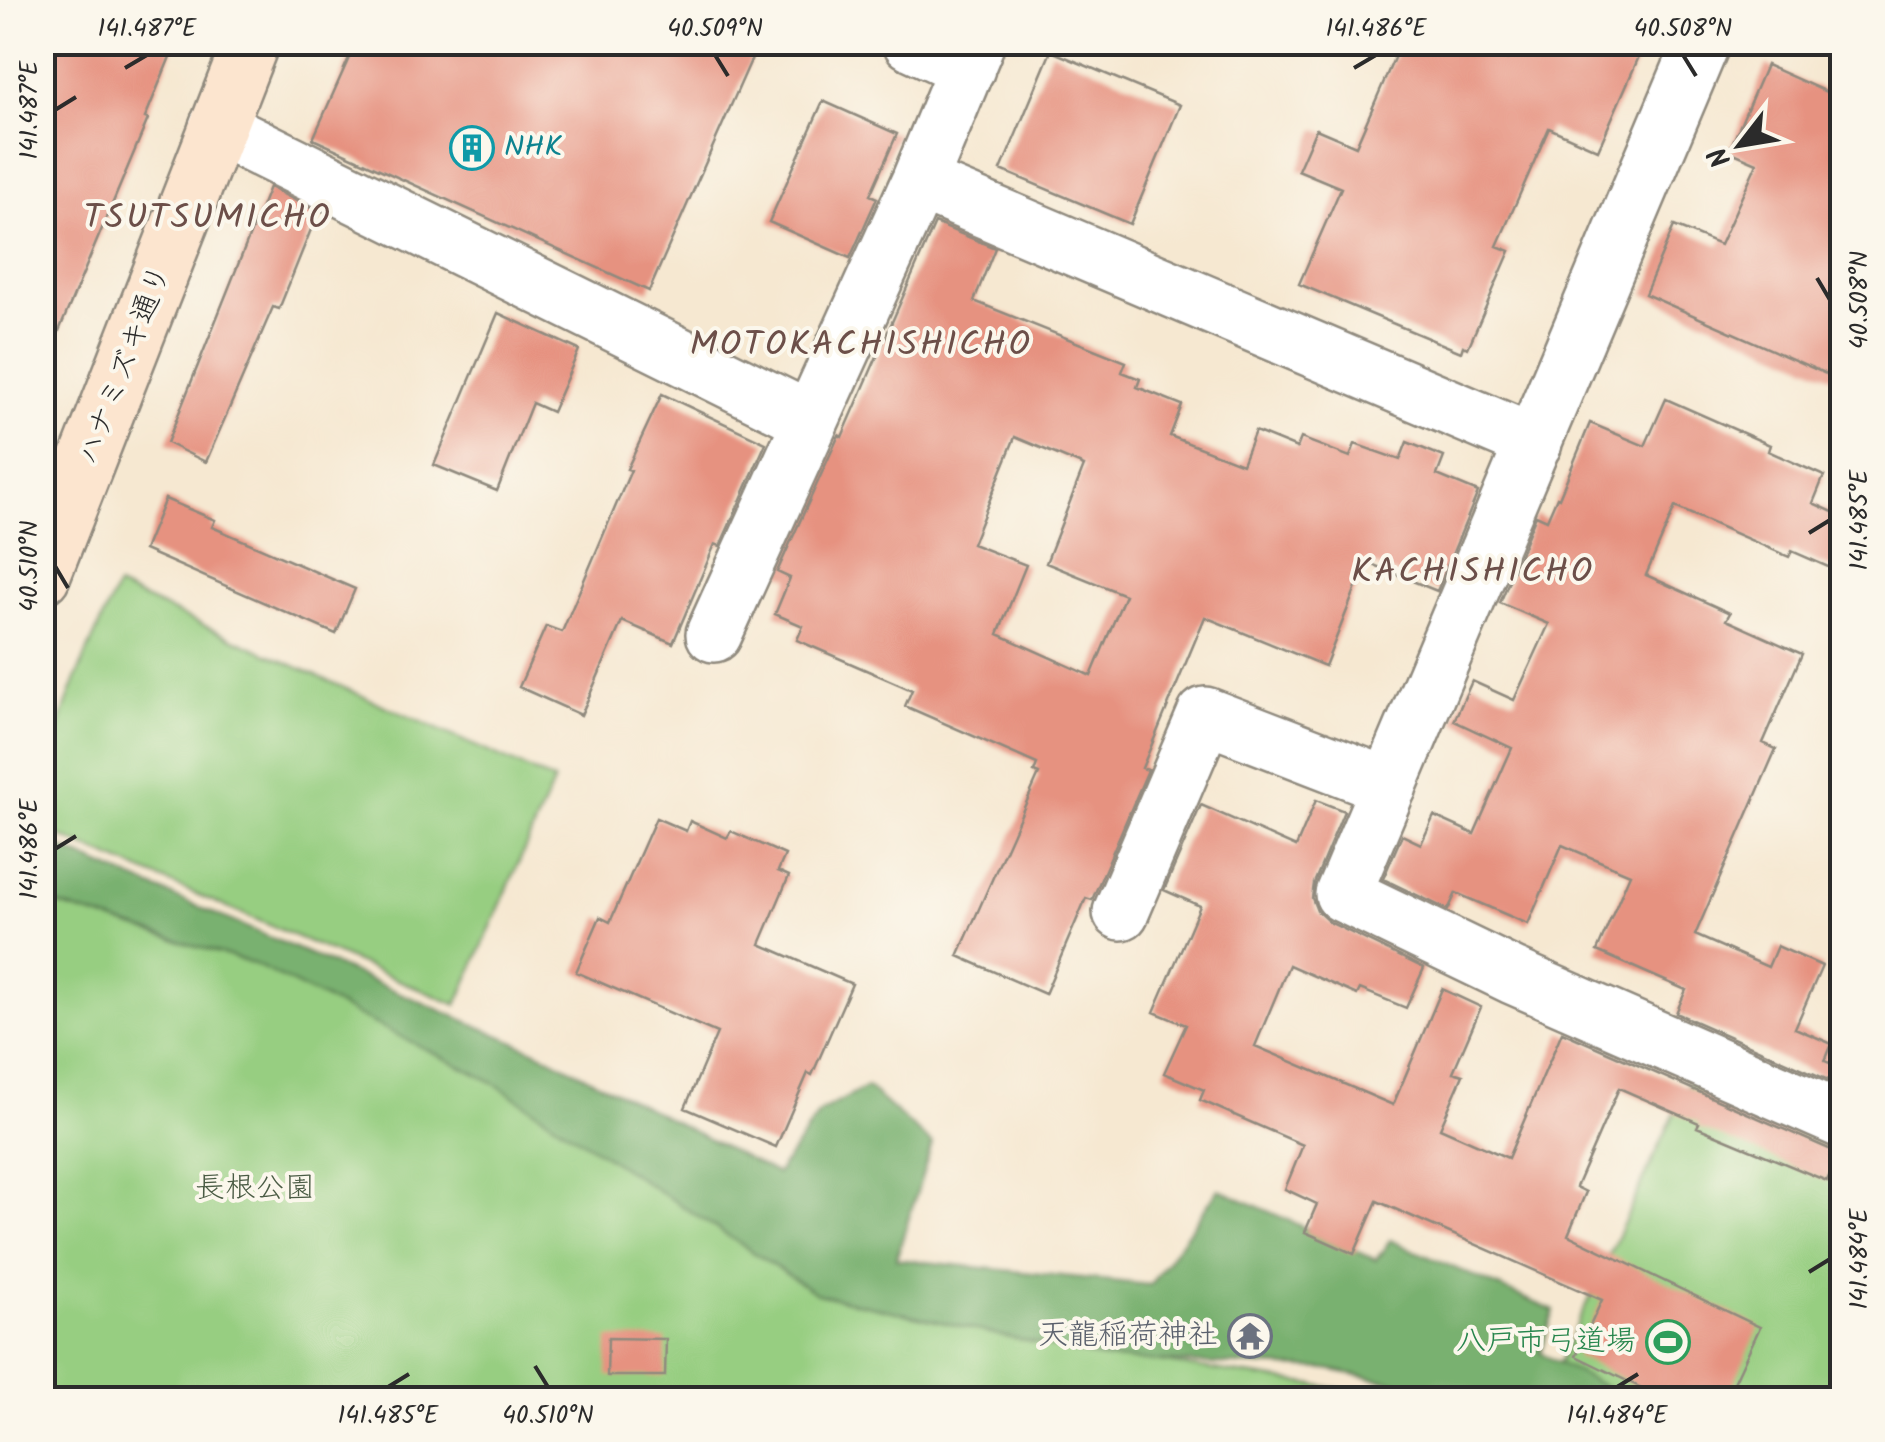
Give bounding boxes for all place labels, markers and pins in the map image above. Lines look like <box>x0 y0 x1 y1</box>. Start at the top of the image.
place label: NHK <box>504 124 562 172</box>
building icon: NHK <box>449 125 495 171</box>
place label: 天龍稲荷神社 <box>1038 1312 1218 1360</box>
temple icon: 天龍稲荷神社 <box>1227 1313 1273 1359</box>
place label: 八戸市弓道場 <box>1456 1318 1636 1366</box>
sports icon: 八戸市弓道場 <box>1645 1319 1691 1365</box>

